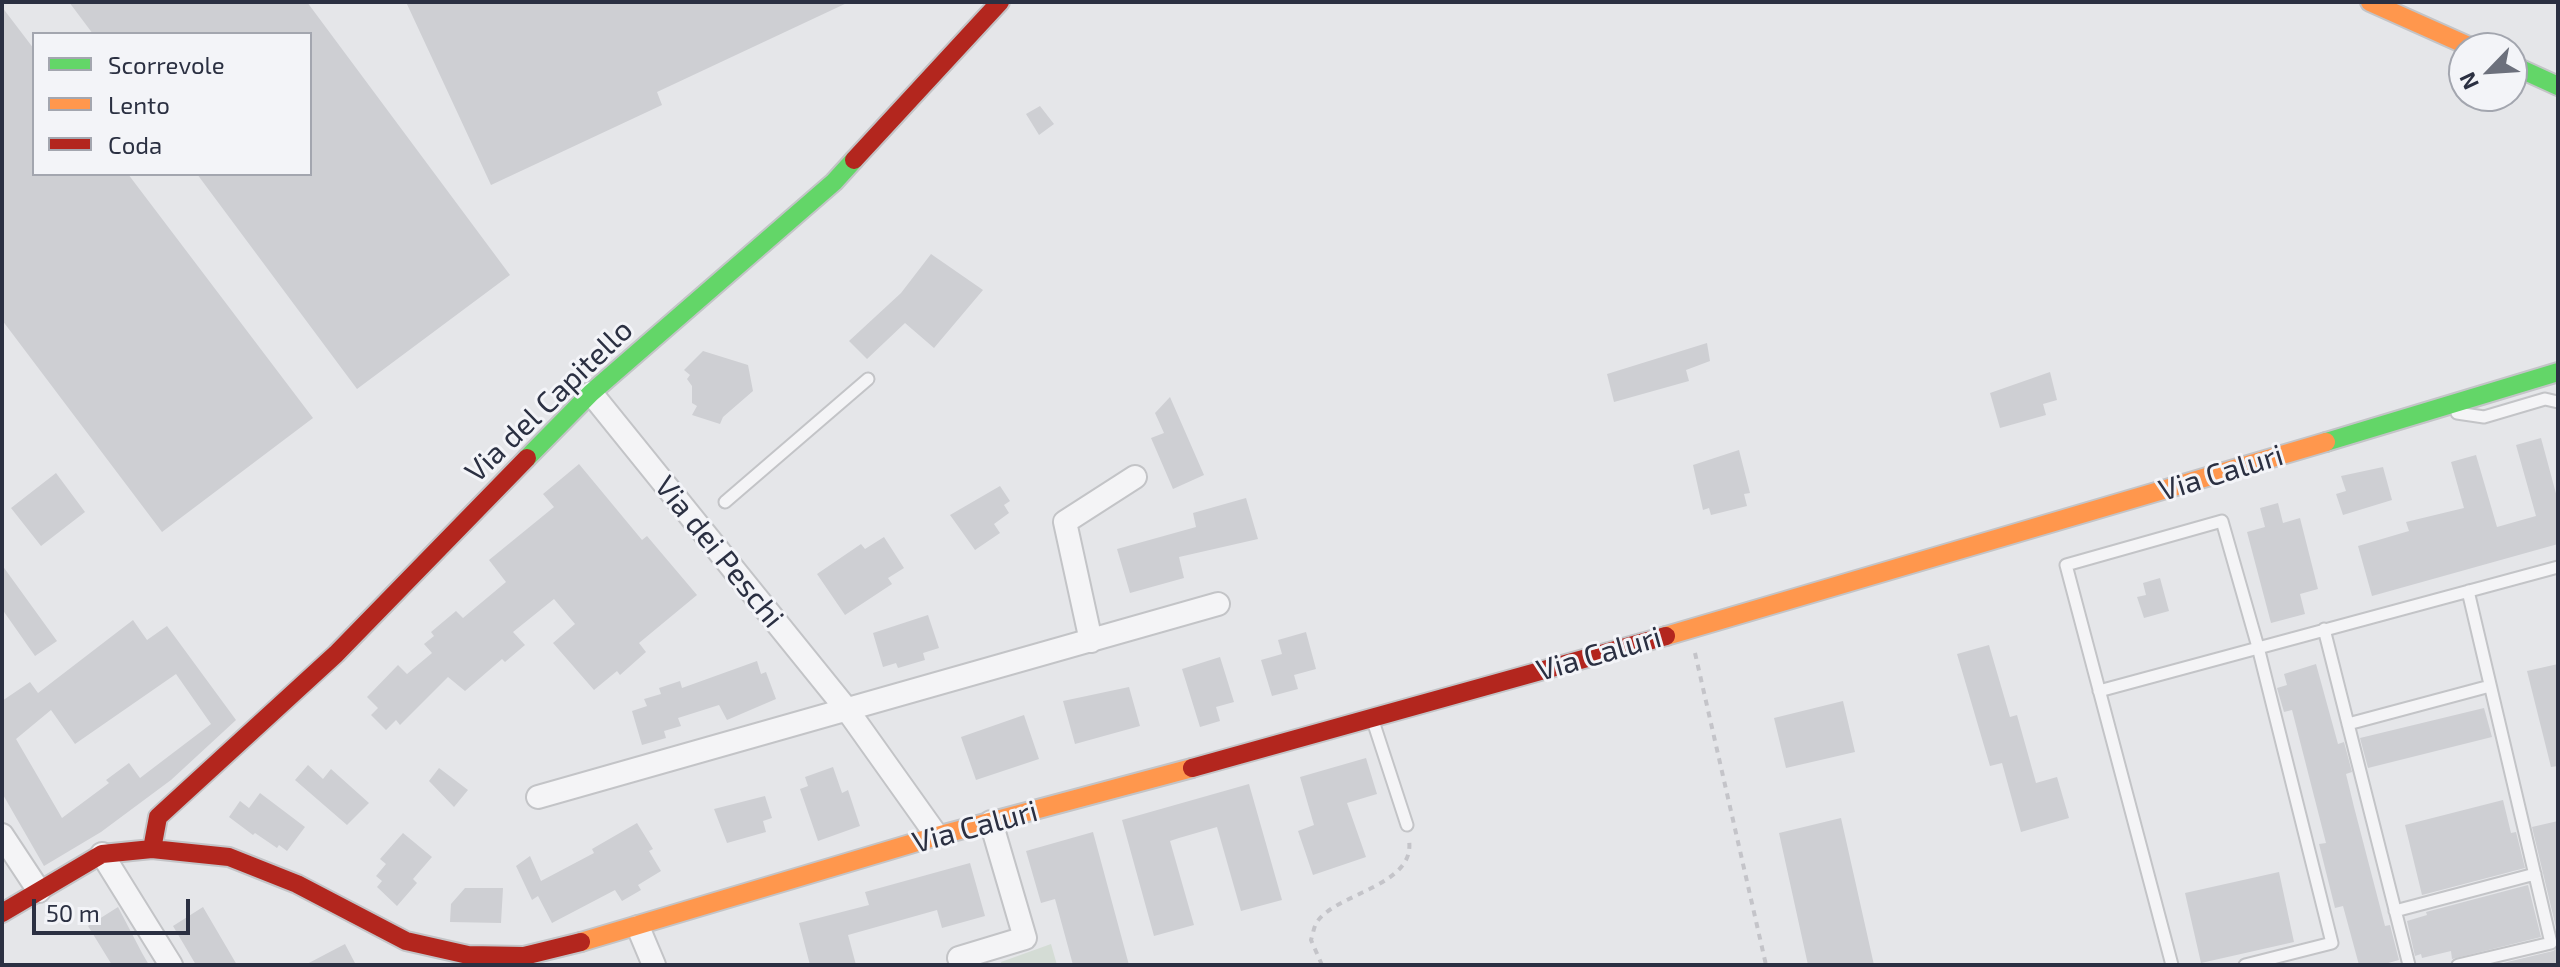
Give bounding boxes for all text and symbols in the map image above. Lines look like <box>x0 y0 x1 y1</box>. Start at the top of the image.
legend <box>32 32 312 176</box>
north arrow <box>2448 32 2528 112</box>
text: Scorrevole <box>108 50 225 79</box>
text: N <box>2453 69 2483 94</box>
text: Lento <box>108 90 170 119</box>
text: Coda <box>108 130 162 159</box>
street label: Via del Capitello <box>458 312 640 490</box>
street label: Via Caluri <box>2155 437 2287 509</box>
street label: Via dei Peschi <box>647 469 791 635</box>
street label: Via Caluri <box>1533 619 1665 689</box>
street label: Via Caluri <box>909 793 1041 861</box>
scale bar <box>36 883 194 933</box>
text: 50 m <box>46 898 100 927</box>

